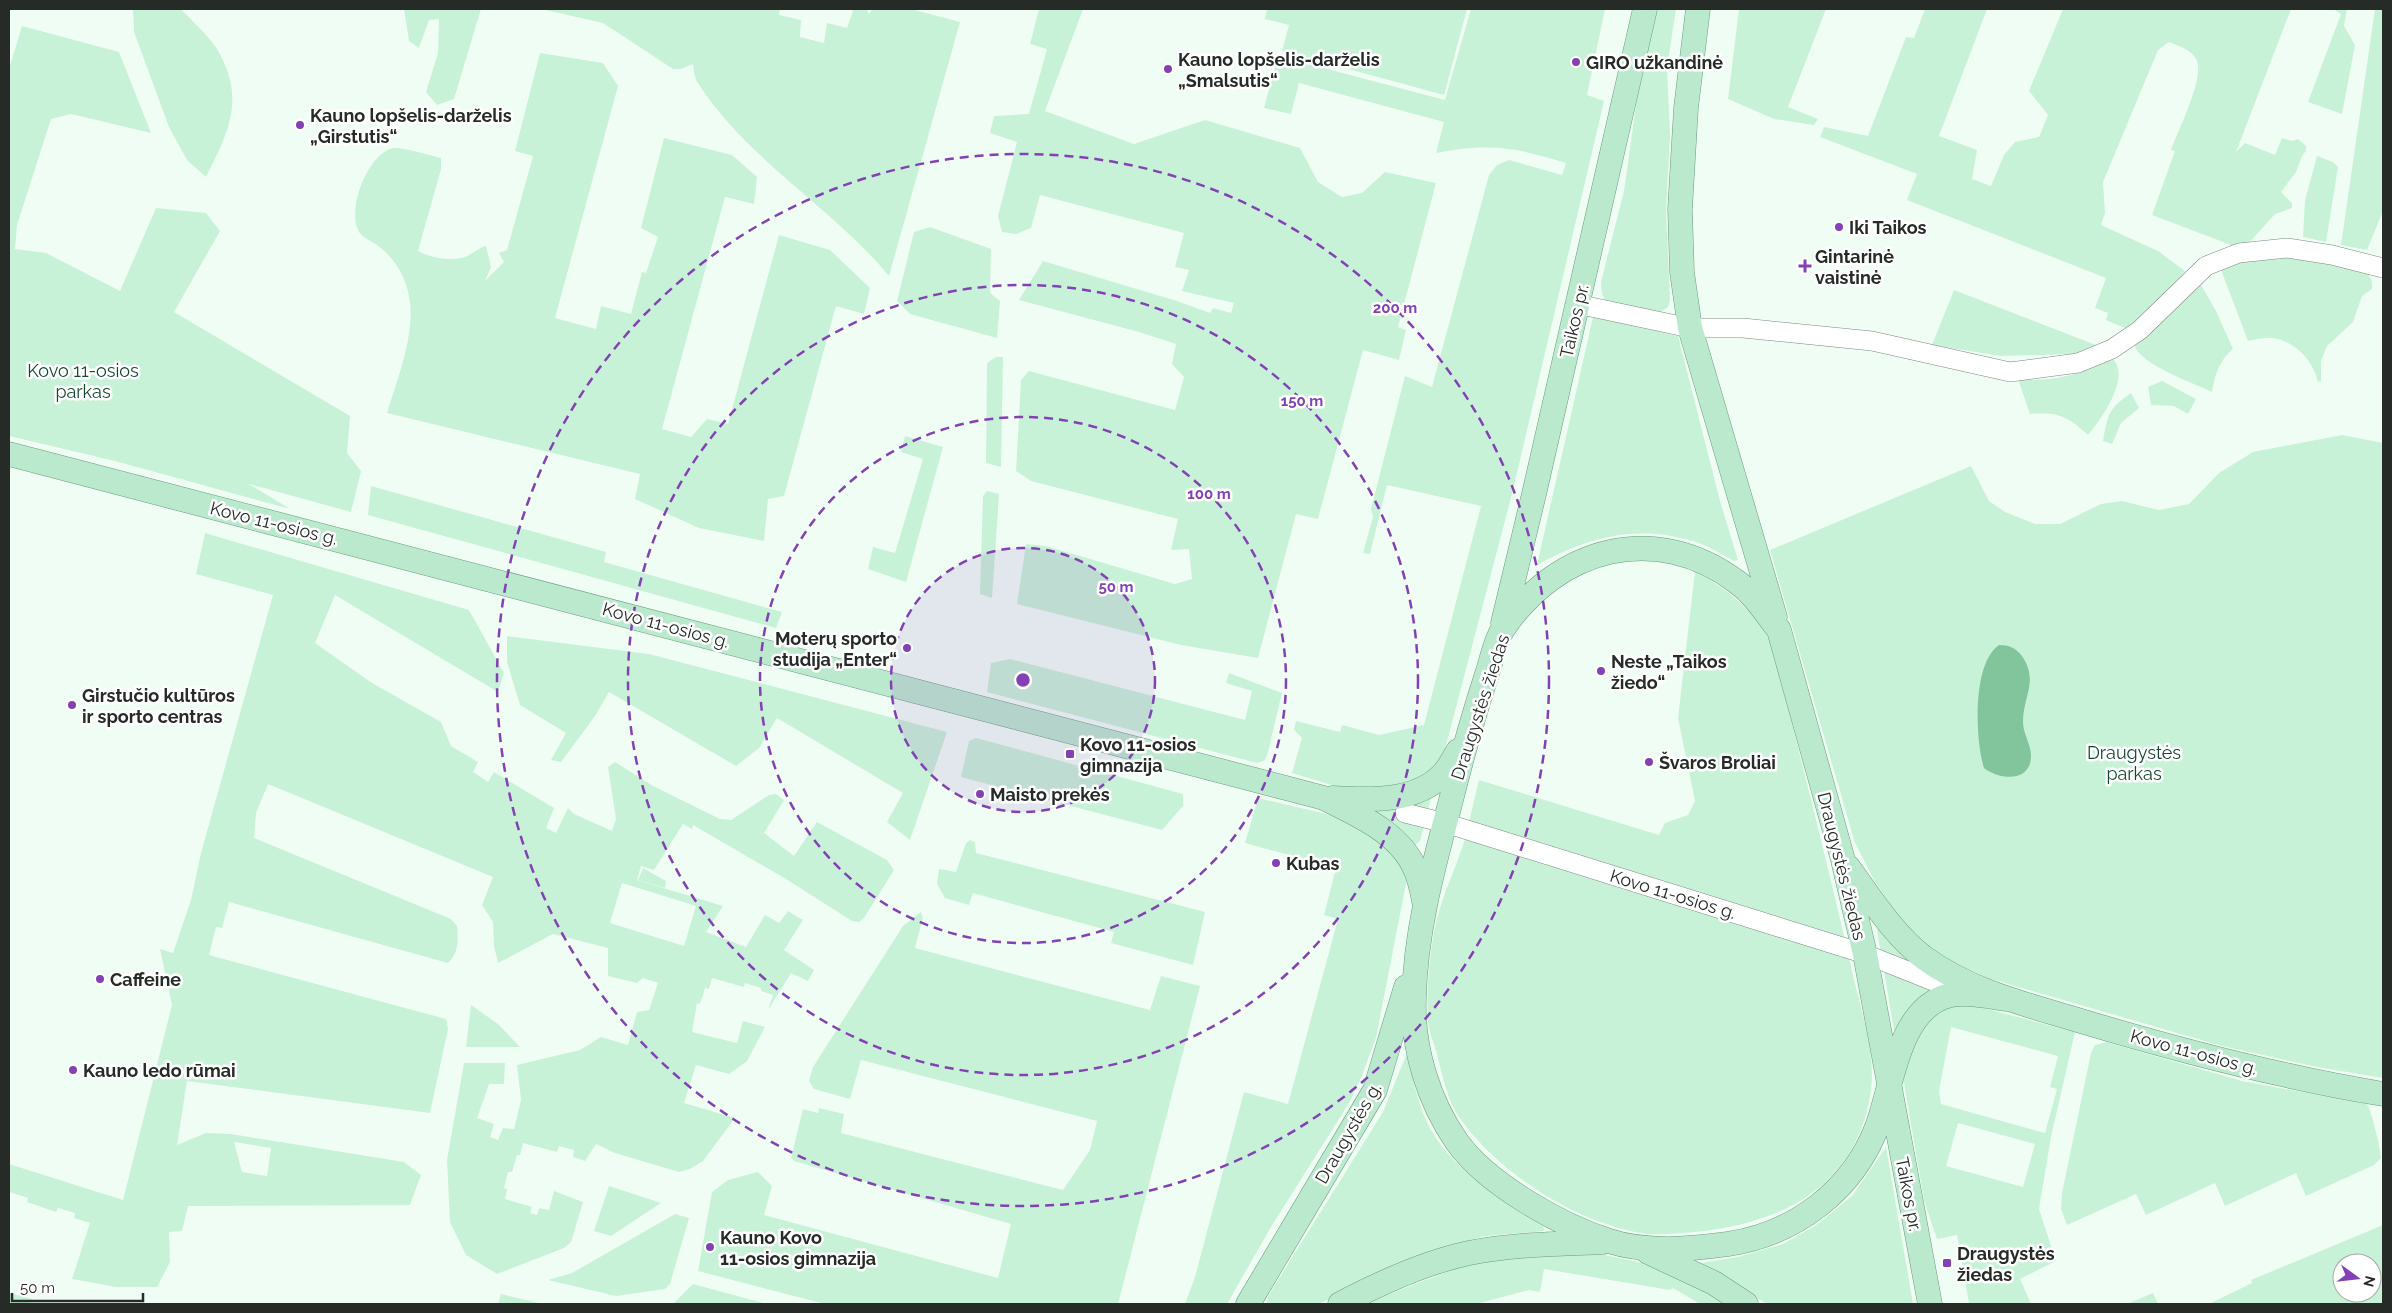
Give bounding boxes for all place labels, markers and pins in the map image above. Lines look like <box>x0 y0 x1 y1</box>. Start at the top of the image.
place label: Kauno lopšelis-darželis „Smalsutis“ <box>1178 49 1380 91</box>
place label: GIRO užkandinė <box>1586 52 1723 73</box>
marker: GIRO užkandinė <box>1570 56 1582 68</box>
marker: Kauno lopšelis-darželis „Smalsutis“ <box>1162 63 1174 75</box>
place label: Kauno lopšelis-darželis „Girstutis“ <box>310 105 512 147</box>
marker: Kauno lopšelis-darželis „Girstutis“ <box>294 119 306 131</box>
place label: Iki Taikos <box>1849 217 1927 238</box>
marker: Iki Taikos <box>1833 221 1845 233</box>
place label: Gintarinė vaistinė <box>1815 246 1894 288</box>
marker: Gintarinė vaistinė <box>1799 260 1811 272</box>
place label: Moterų sporto studija „Enter“ <box>773 628 897 670</box>
marker: Moterų sporto studija „Enter“ <box>901 642 913 654</box>
place label: Neste „Taikos žiedo“ <box>1611 651 1727 693</box>
marker: Neste „Taikos žiedo“ <box>1595 665 1607 677</box>
centre of rings <box>1014 671 1032 689</box>
place label: Girstučio kultūros ir sporto centras <box>82 685 235 727</box>
marker: Girstučio kultūros ir sporto centras <box>66 699 78 711</box>
place label: Kovo 11-osios gimnazija <box>1080 734 1196 776</box>
marker: Kovo 11-osios gimnazija <box>1064 748 1076 760</box>
place label: Švaros Broliai <box>1659 751 1776 773</box>
marker: Švaros Broliai <box>1643 756 1655 768</box>
place label: Maisto prekės <box>990 784 1110 805</box>
marker: Maisto prekės <box>974 788 986 800</box>
place label: Kubas <box>1286 853 1340 874</box>
marker: Kubas <box>1270 857 1282 869</box>
place label: Caffeine <box>110 969 181 990</box>
marker: Caffeine <box>94 973 106 985</box>
place label: Kauno ledo rūmai <box>83 1060 236 1081</box>
marker: Kauno ledo rūmai <box>67 1064 79 1076</box>
place label: Kauno Kovo 11-osios gimnazija <box>720 1227 876 1269</box>
marker: Kauno Kovo 11-osios gimnazija <box>704 1241 716 1253</box>
place label: Draugystės žiedas <box>1957 1243 2055 1285</box>
marker: Draugystės žiedas <box>1941 1257 1953 1269</box>

